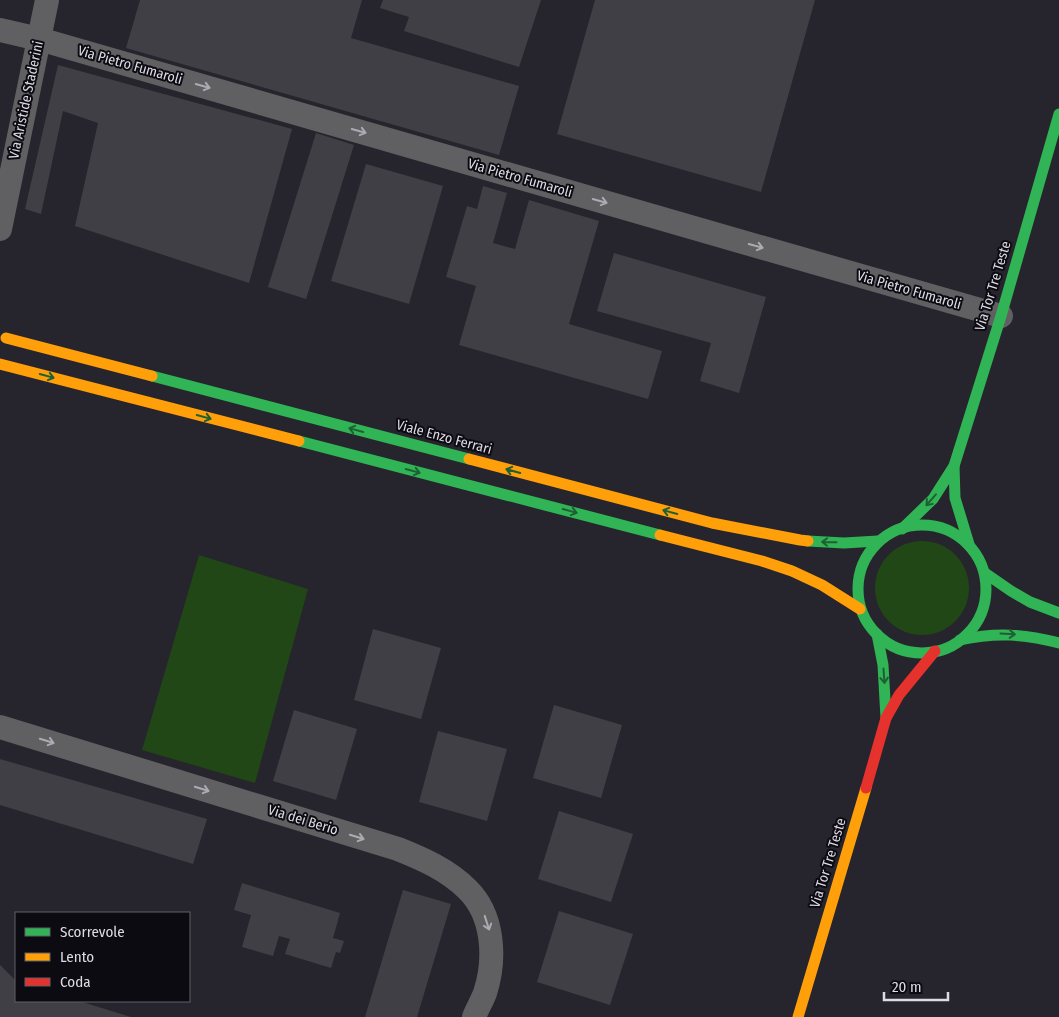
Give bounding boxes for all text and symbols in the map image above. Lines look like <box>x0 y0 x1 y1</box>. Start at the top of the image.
street label: Via Aristide Staderini <box>5 39 47 161</box>
street label: Via Pietro Fumaroli <box>76 42 184 88</box>
one-way arrow <box>195 82 211 92</box>
one-way arrow <box>351 127 367 137</box>
street label: Via Pietro Fumaroli <box>466 155 574 201</box>
one-way arrow <box>591 196 607 206</box>
street label: Via Tor Tre Teste <box>971 239 1015 333</box>
one-way arrow <box>747 242 763 251</box>
street label: Via Pietro Fumaroli <box>855 267 963 313</box>
one-way arrow <box>39 372 55 381</box>
one-way arrow <box>196 413 212 422</box>
street label: Viale Enzo Ferrari <box>394 416 494 458</box>
one-way arrow <box>348 425 364 434</box>
one-way arrow <box>404 466 420 476</box>
one-way arrow <box>505 466 521 475</box>
one-way arrow <box>925 493 937 506</box>
one-way arrow <box>561 507 577 517</box>
one-way arrow <box>662 507 678 517</box>
one-way arrow <box>822 538 838 547</box>
one-way arrow <box>1000 630 1016 639</box>
one-way arrow <box>880 667 889 683</box>
one-way arrow <box>38 737 54 747</box>
one-way arrow <box>194 785 210 795</box>
street label: Via dei Berio <box>266 801 340 839</box>
street label: Via Tor Tre Teste <box>806 816 850 910</box>
one-way arrow <box>349 833 365 842</box>
legend <box>15 912 190 1002</box>
one-way arrow <box>482 914 492 930</box>
text: Scorrevole <box>60 923 125 941</box>
text: Lento <box>60 948 94 966</box>
scale bar <box>884 970 948 1002</box>
text: Coda <box>60 973 91 991</box>
text: 20 m <box>892 978 922 996</box>

